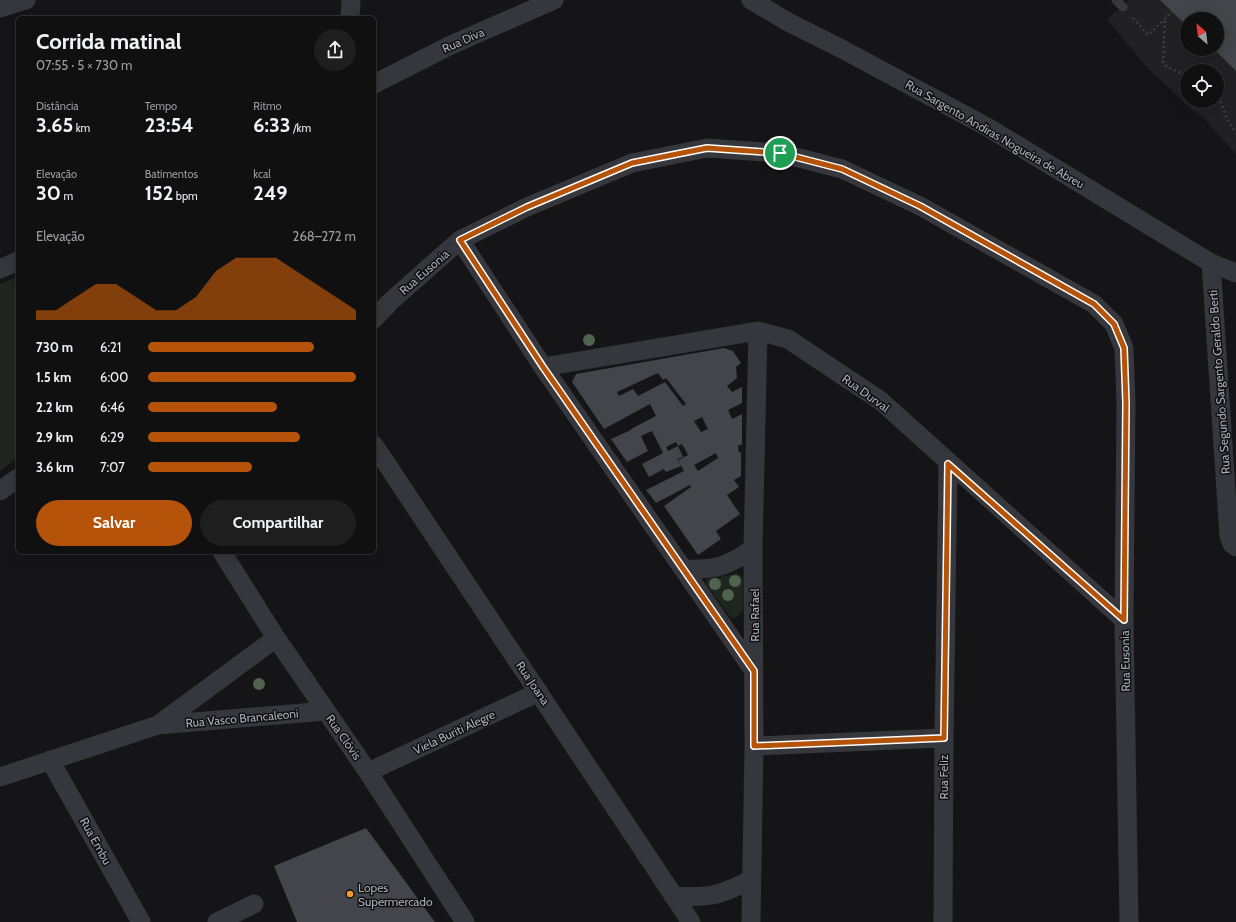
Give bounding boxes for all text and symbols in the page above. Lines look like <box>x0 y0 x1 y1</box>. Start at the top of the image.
north arrow <box>1180 12 1224 56</box>
map controls <box>1180 12 1224 108</box>
street label: Rua Diva <box>440 24 487 56</box>
text: Corrida matinal <box>36 28 182 55</box>
button: share <box>314 29 356 71</box>
text: 07:55 · 5 × 730 m <box>36 57 132 73</box>
button: locate <box>1180 64 1224 108</box>
street label: Rua Sargento Andiras Nogueira de Abreu <box>903 76 1087 192</box>
text: Distância <box>36 99 79 113</box>
text: Tempo <box>145 99 177 113</box>
text: Ritmo <box>253 99 282 113</box>
text: 3.65 <box>36 113 73 137</box>
text: 23:54 <box>145 113 194 137</box>
text: 6:33 <box>253 113 291 137</box>
text: km <box>73 121 90 135</box>
text: /km <box>291 121 311 135</box>
pin <box>763 136 797 170</box>
icon: arrive <box>769 142 791 164</box>
text: Elevação <box>36 167 77 181</box>
text: Batimentos <box>145 167 198 181</box>
text: kcal <box>253 167 271 181</box>
text: 30 <box>36 181 61 205</box>
text: 152 <box>145 181 173 205</box>
text: 249 <box>253 181 288 205</box>
text: m <box>61 189 73 203</box>
text: bpm <box>173 189 198 203</box>
text: Elevação <box>36 228 85 244</box>
text: 268–272 m <box>293 228 356 244</box>
street label: Rua Eusonia <box>396 246 452 298</box>
street label: Rua Segundo Sargento Geraldo Berti <box>1205 289 1233 475</box>
text: 730 m <box>36 339 73 355</box>
text: 6:21 <box>100 339 121 355</box>
text: 1.5 km <box>36 369 71 385</box>
text: 6:00 <box>100 369 128 385</box>
street label: Rua Durval <box>839 371 893 415</box>
text: 2.2 km <box>36 399 73 415</box>
text: 6:46 <box>100 399 125 415</box>
text: 2.9 km <box>36 429 73 445</box>
text: 6:29 <box>100 429 124 445</box>
text: 3.6 km <box>36 459 74 475</box>
text: 7:07 <box>100 459 125 475</box>
button: Salvar <box>36 500 192 546</box>
button: Compartilhar <box>200 500 356 546</box>
street label: Rua Rafael <box>747 588 762 642</box>
street label: Rua Eusonia <box>1117 630 1133 692</box>
street label: Rua Joana <box>513 658 553 708</box>
street label: Rua Vasco Brancaleoni <box>185 706 299 730</box>
street label: Viela Buriti Alegre <box>411 706 497 758</box>
street label: Rua Clóvis <box>323 711 365 763</box>
street label: Rua Feliz <box>936 754 951 799</box>
street label: Rua Embu <box>77 815 115 867</box>
place label: Lopes Supermercado <box>358 880 433 909</box>
marker: Lopes Supermercado <box>345 889 355 899</box>

